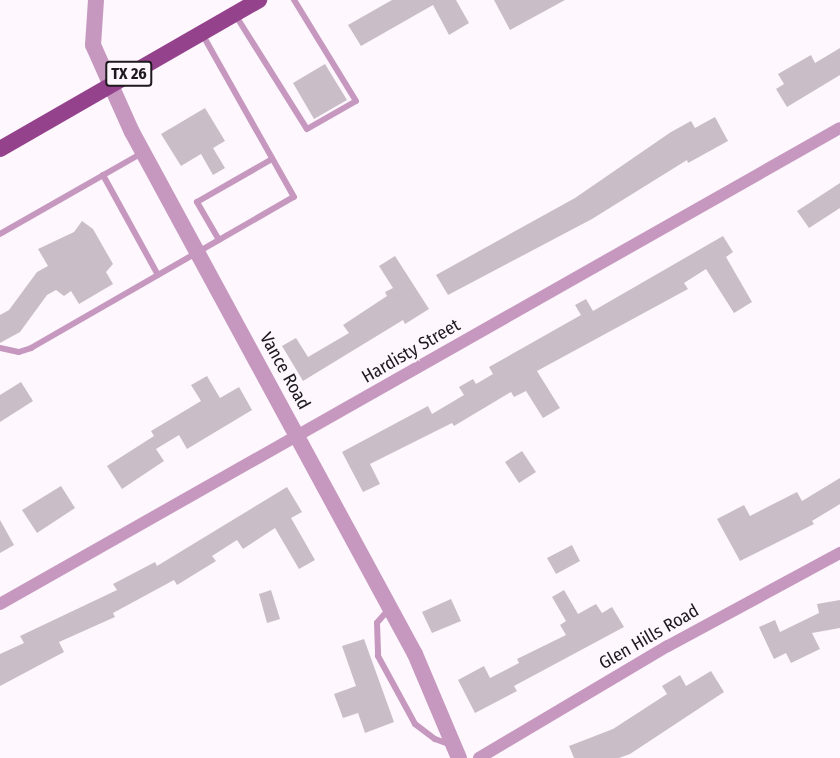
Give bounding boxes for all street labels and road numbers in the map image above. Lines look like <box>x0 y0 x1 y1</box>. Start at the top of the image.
road number: TX 26 <box>105 61 153 87</box>
street label: Hardisty Street <box>358 314 464 388</box>
street label: Vance Road <box>255 329 315 413</box>
street label: Glen Hills Road <box>595 600 703 674</box>

